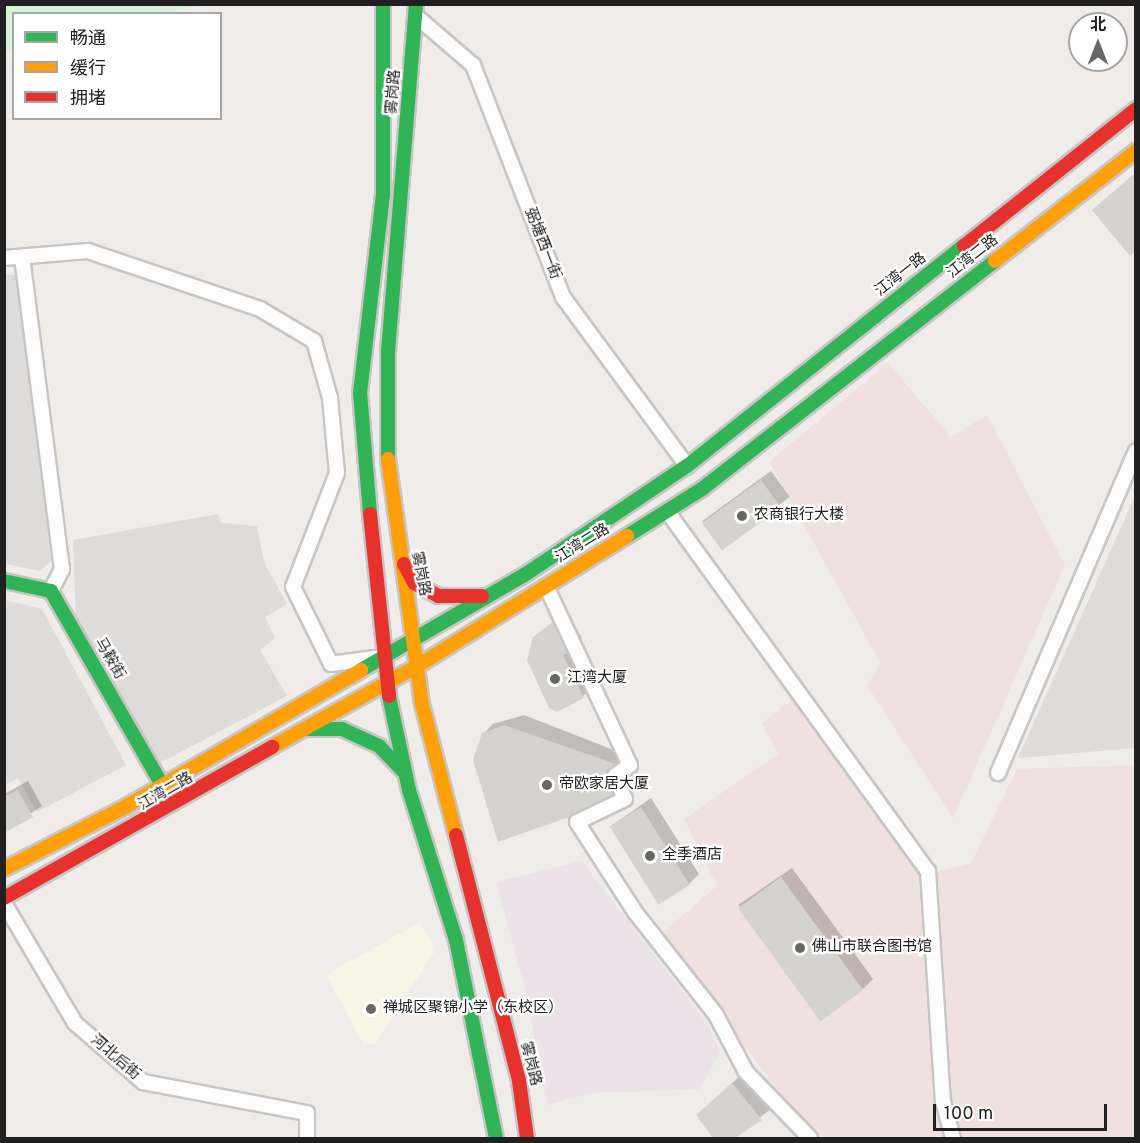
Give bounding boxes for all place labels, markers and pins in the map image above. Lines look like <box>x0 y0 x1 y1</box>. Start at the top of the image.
place label: 农商银行大楼 <box>754 507 844 525</box>
marker: 农商银行大楼 <box>735 509 749 523</box>
place label: 江湾大厦 <box>567 670 627 688</box>
marker: 江湾大厦 <box>548 672 562 686</box>
place label: 帝欧家居大厦 <box>559 776 649 794</box>
marker: 帝欧家居大厦 <box>540 778 554 792</box>
place label: 全季酒店 <box>662 847 722 865</box>
marker: 全季酒店 <box>643 849 657 863</box>
place label: 佛山市联合图书馆 <box>812 939 932 957</box>
marker: 佛山市联合图书馆 <box>793 941 807 955</box>
place label: 禅城区聚锦小学（东校区） <box>383 1000 563 1018</box>
marker: 禅城区聚锦小学（东校区） <box>364 1002 378 1016</box>

